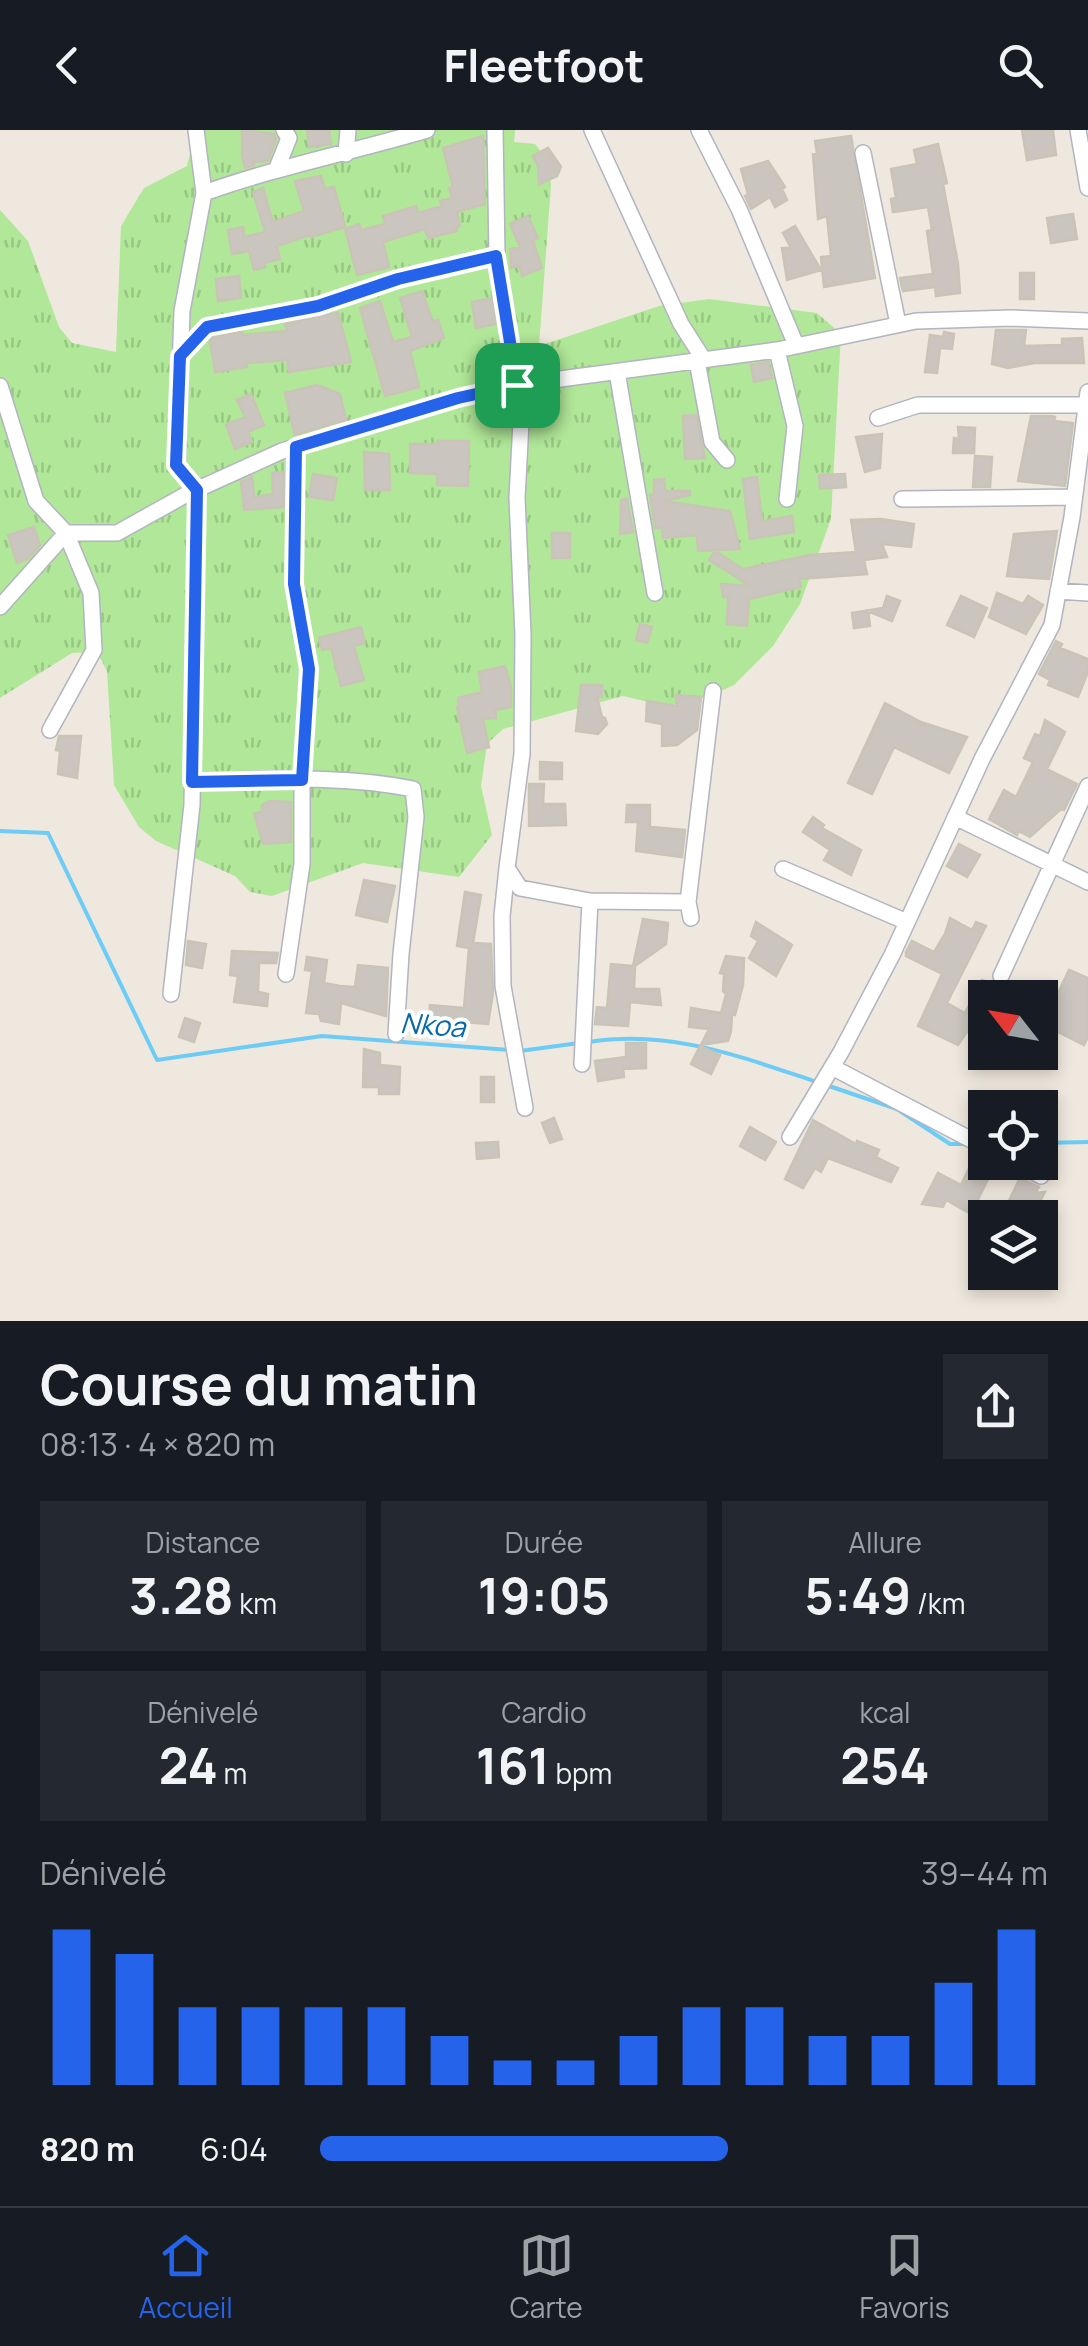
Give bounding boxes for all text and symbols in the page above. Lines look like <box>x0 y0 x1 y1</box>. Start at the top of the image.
text: Fleetfoot <box>443 34 645 96</box>
icon: back <box>40 38 95 93</box>
icon: search <box>993 38 1048 93</box>
pin <box>475 343 560 428</box>
icon: arrive <box>490 358 545 413</box>
north arrow <box>968 980 1058 1070</box>
map controls <box>968 980 1058 1290</box>
water label: Nkoa <box>399 1003 468 1045</box>
button: locate <box>968 1090 1058 1180</box>
button: layers <box>968 1200 1058 1290</box>
text: Course du matin <box>40 1346 478 1422</box>
button: share <box>943 1354 1048 1459</box>
text: 08:13 · 4 × 820 m <box>40 1422 275 1466</box>
text: Distance <box>146 1523 260 1561</box>
text: Durée <box>505 1523 583 1561</box>
text: Allure <box>848 1523 922 1561</box>
text: 3.28 <box>129 1561 234 1629</box>
text: 19:05 <box>478 1561 610 1629</box>
text: 5:49 <box>805 1561 911 1629</box>
text: km <box>234 1584 277 1622</box>
text: /km <box>911 1584 965 1622</box>
text: Dénivelé <box>148 1693 258 1731</box>
text: Cardio <box>501 1693 587 1731</box>
text: kcal <box>859 1693 911 1731</box>
text: 24 <box>159 1731 218 1799</box>
text: 161 <box>476 1731 550 1799</box>
text: 254 <box>840 1731 930 1799</box>
text: m <box>218 1754 247 1792</box>
text: bpm <box>550 1754 612 1792</box>
text: Dénivelé <box>40 1851 167 1895</box>
text: 39–44 m <box>921 1851 1048 1895</box>
text: 820 m <box>40 2127 135 2171</box>
text: 6:04 <box>200 2127 268 2171</box>
tab: Accueil <box>138 2228 233 2326</box>
tab: Carte <box>510 2228 583 2326</box>
tab: Favoris <box>859 2228 950 2326</box>

